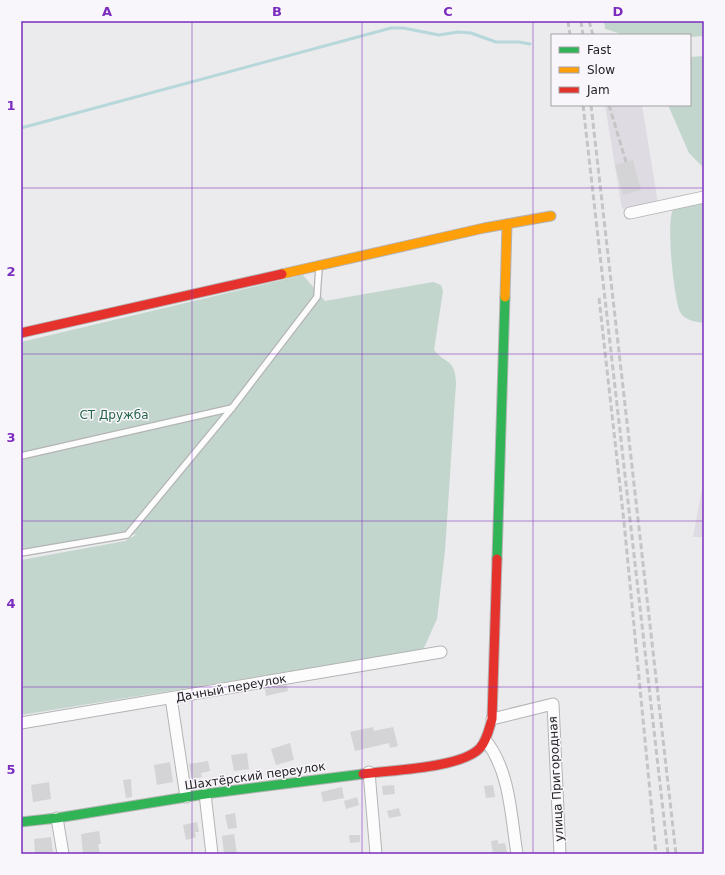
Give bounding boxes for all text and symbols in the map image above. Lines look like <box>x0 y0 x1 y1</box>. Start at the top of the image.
text: A <box>102 4 112 19</box>
text: B <box>272 4 282 19</box>
text: C <box>443 4 453 19</box>
text: D <box>613 4 624 19</box>
legend <box>551 34 691 106</box>
text: Fast <box>587 43 611 57</box>
text: Slow <box>587 63 615 77</box>
text: Jam <box>586 83 610 97</box>
text: 1 <box>6 98 16 113</box>
text: 2 <box>6 264 16 279</box>
park label: СТ Дружба <box>79 408 149 422</box>
text: 3 <box>6 430 16 445</box>
text: 4 <box>6 596 16 611</box>
street label: Дачный переулок <box>174 671 288 705</box>
street label: улица Пригородная <box>546 716 566 842</box>
street label: Шахтёрский переулок <box>184 759 326 793</box>
text: 5 <box>6 762 16 777</box>

